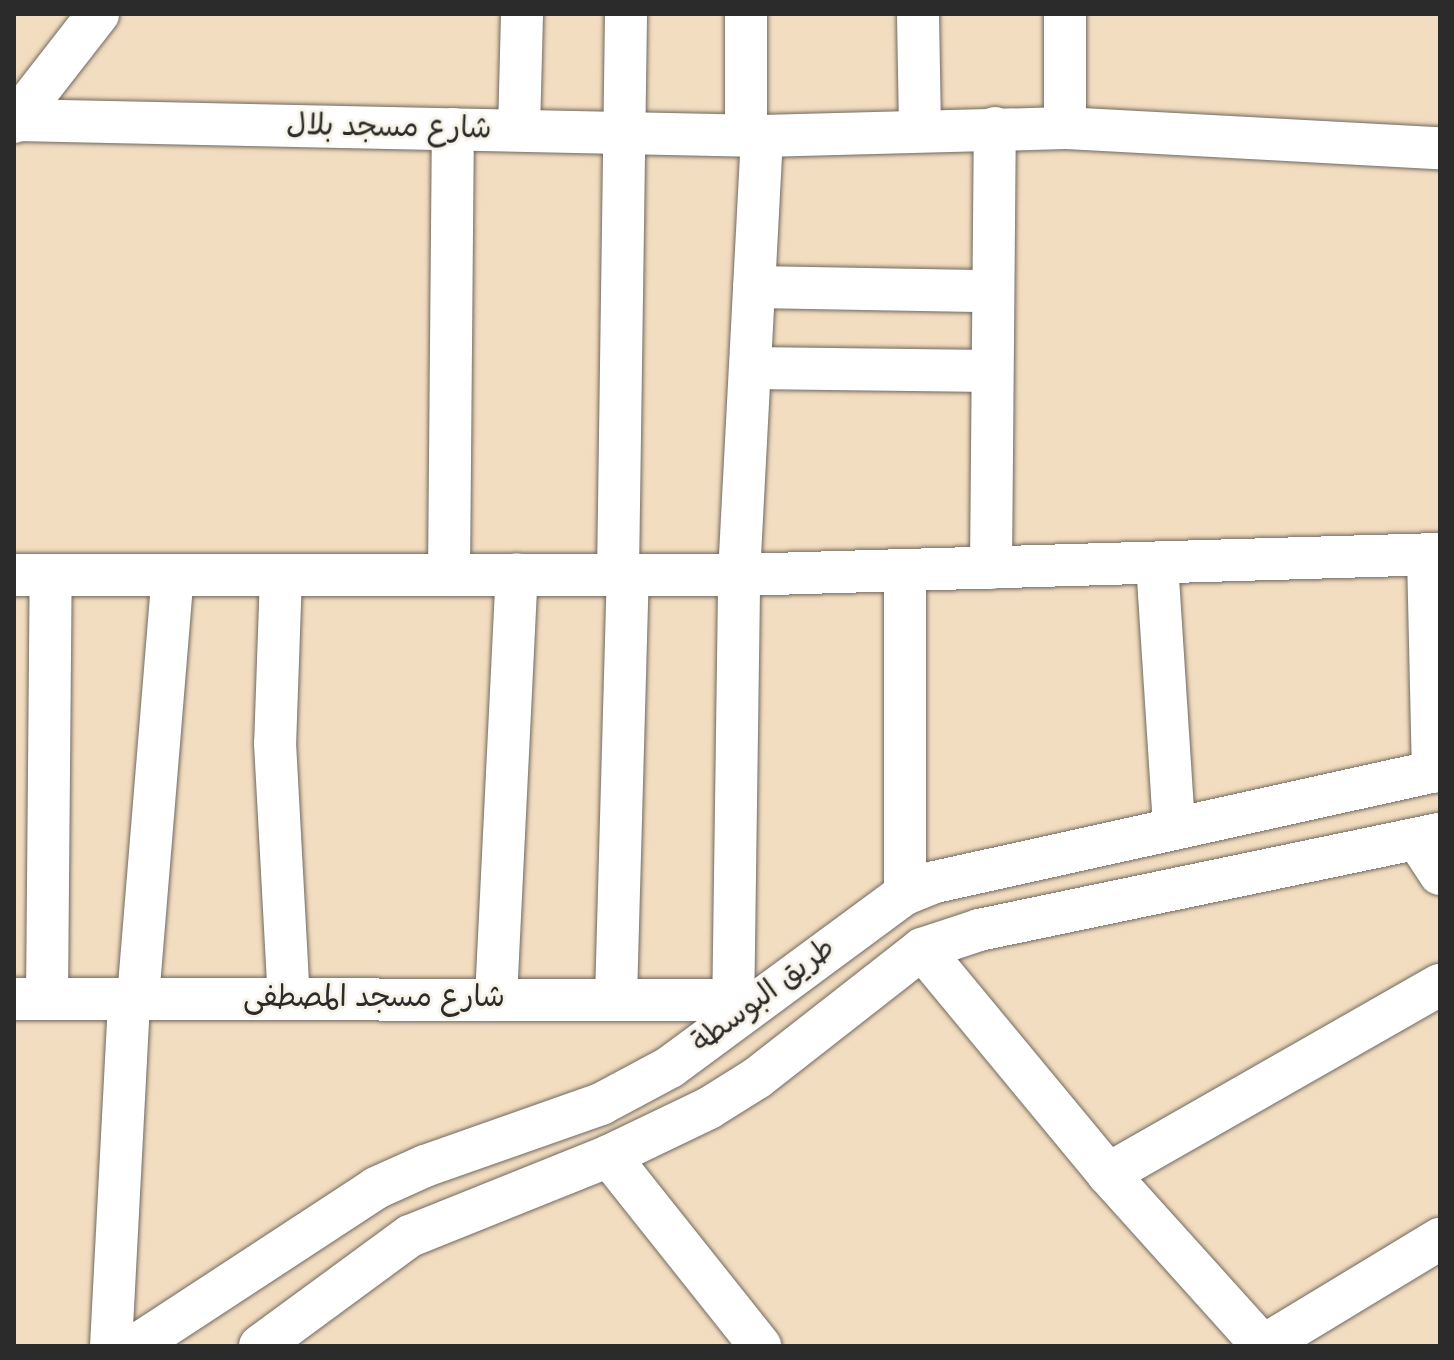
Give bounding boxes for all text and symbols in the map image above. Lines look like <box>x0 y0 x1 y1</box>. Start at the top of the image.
street label: شارع مسجد بلال <box>286 108 492 148</box>
street label: طريق البوسطة <box>685 930 843 1062</box>
street label: شارع مسجد المصطفى <box>243 980 505 1016</box>

